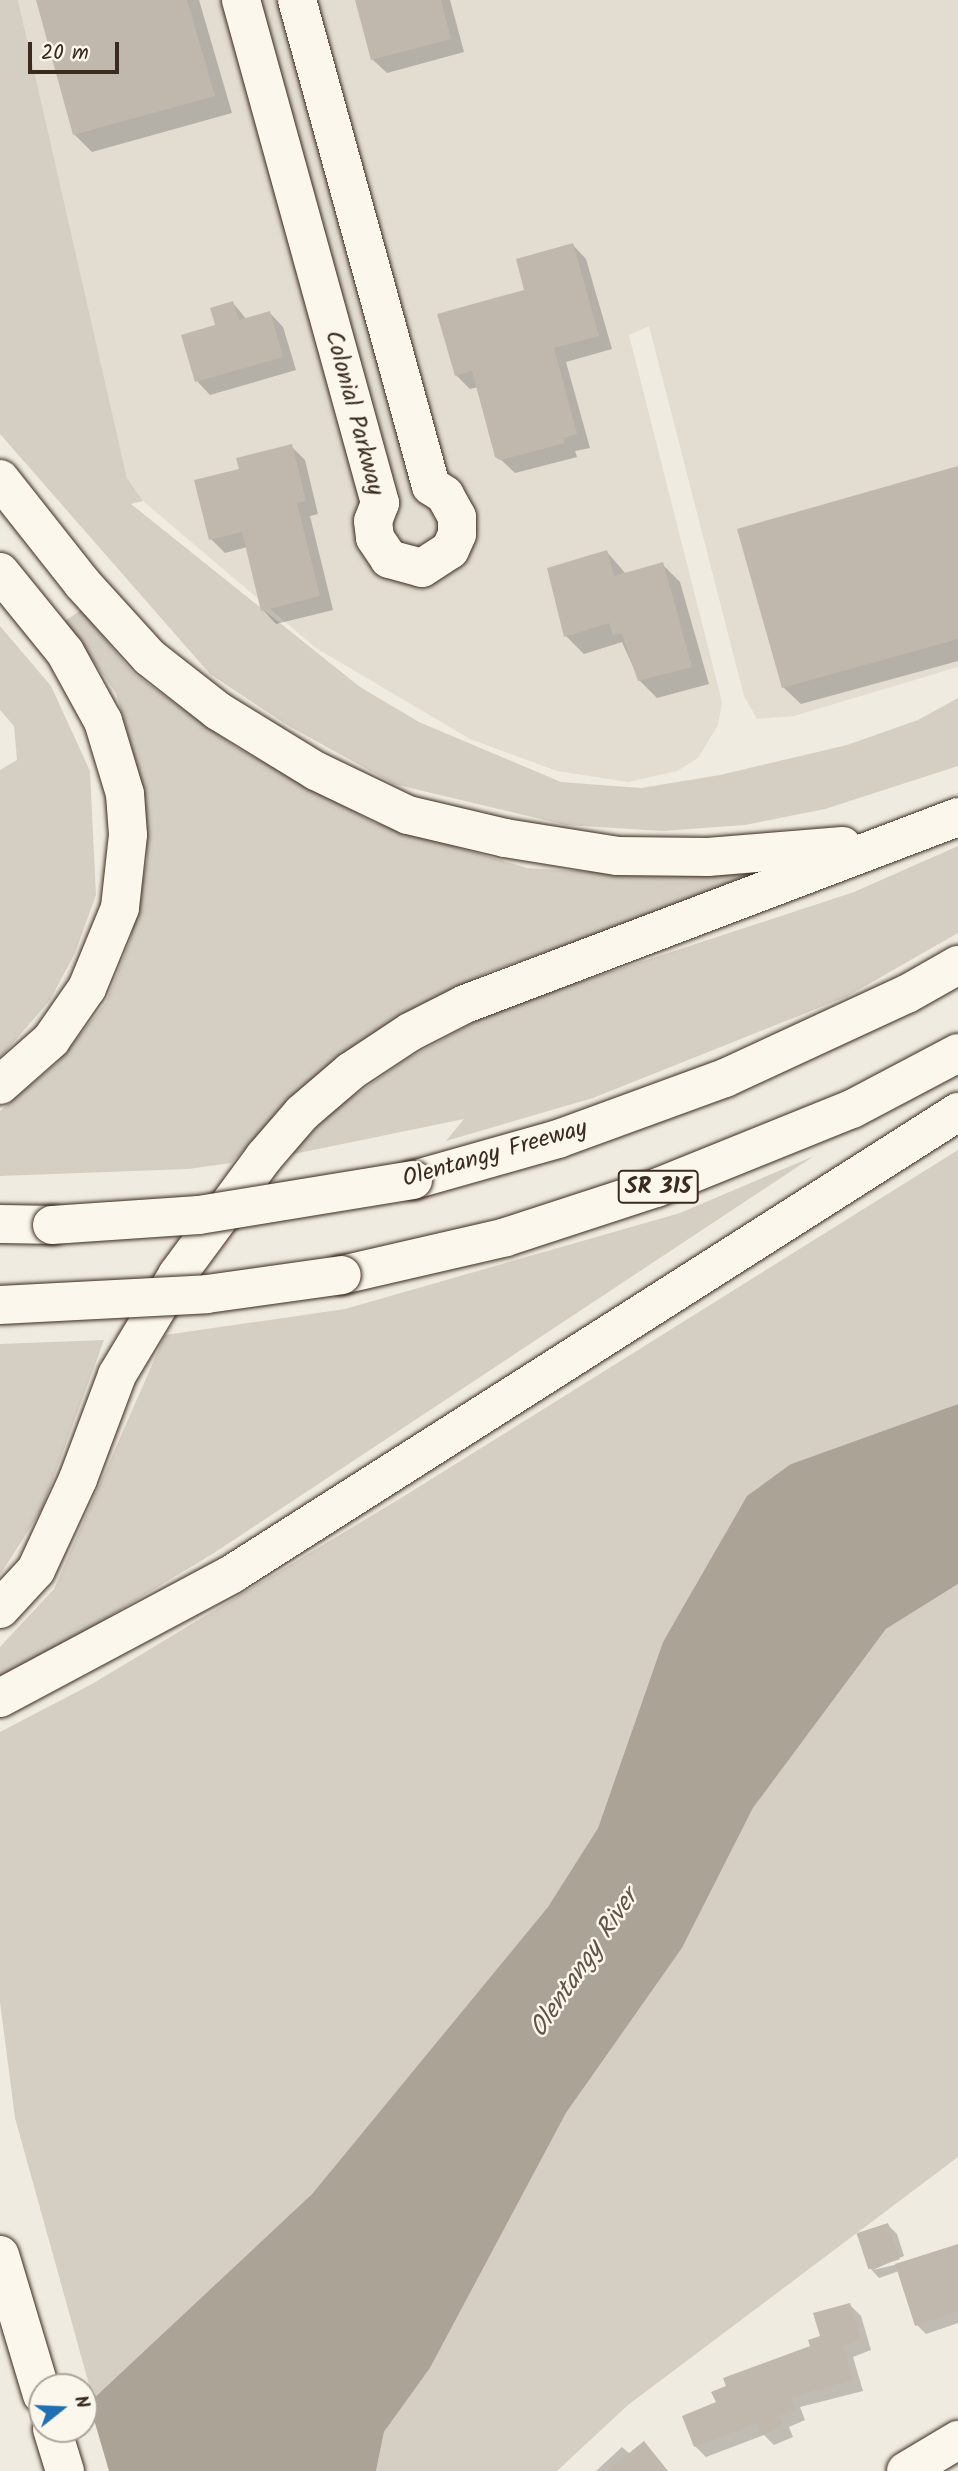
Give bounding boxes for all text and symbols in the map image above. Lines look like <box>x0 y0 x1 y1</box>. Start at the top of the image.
scale bar <box>32 28 122 72</box>
text: 20 m <box>41 37 89 70</box>
street label: Colonial Parkway <box>318 327 390 499</box>
street label: Olentangy Freeway <box>399 1114 591 1194</box>
road number: SR 315 <box>616 1168 700 1206</box>
water label: Olentangy River <box>524 1884 646 2044</box>
north arrow <box>28 2373 98 2443</box>
text: N <box>65 2392 97 2412</box>

